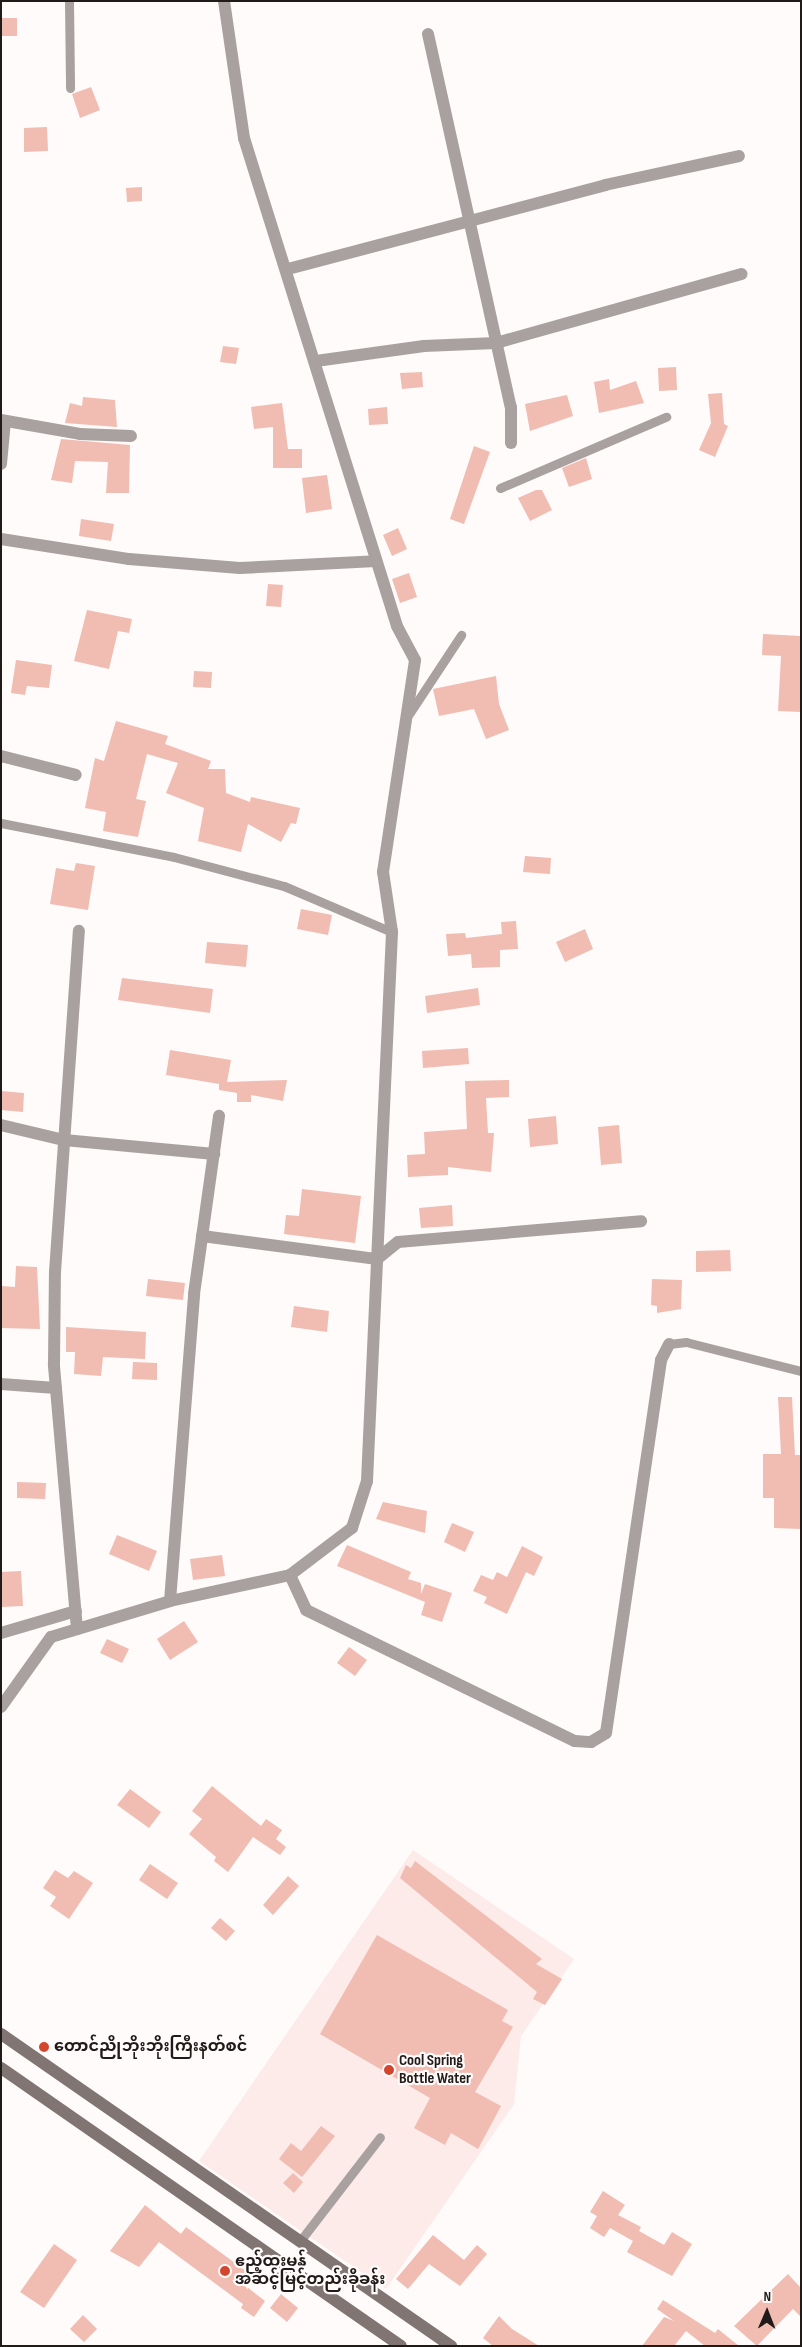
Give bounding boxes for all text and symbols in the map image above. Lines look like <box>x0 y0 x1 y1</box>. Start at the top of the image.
place label: တောင်ညိုဘိုးဘိုးကြီးနတ်စင် <box>54 2037 247 2057</box>
marker: တောင်ညိုဘိုးဘိုးကြီးနတ်စင် <box>38 2041 50 2053</box>
place label: Cool Spring Bottle Water <box>399 2051 471 2089</box>
marker: Cool Spring Bottle Water <box>383 2064 395 2076</box>
place label: ဧည့်ထူးမွန် အဆင့်မြင့်တည်းခိုခန်း <box>235 2252 385 2290</box>
marker: ဧည့်ထူးမွန် အဆင့်မြင့်တည်းခိုခန်း <box>219 2265 231 2277</box>
north arrow <box>742 2287 792 2337</box>
text: N <box>763 2288 771 2305</box>

